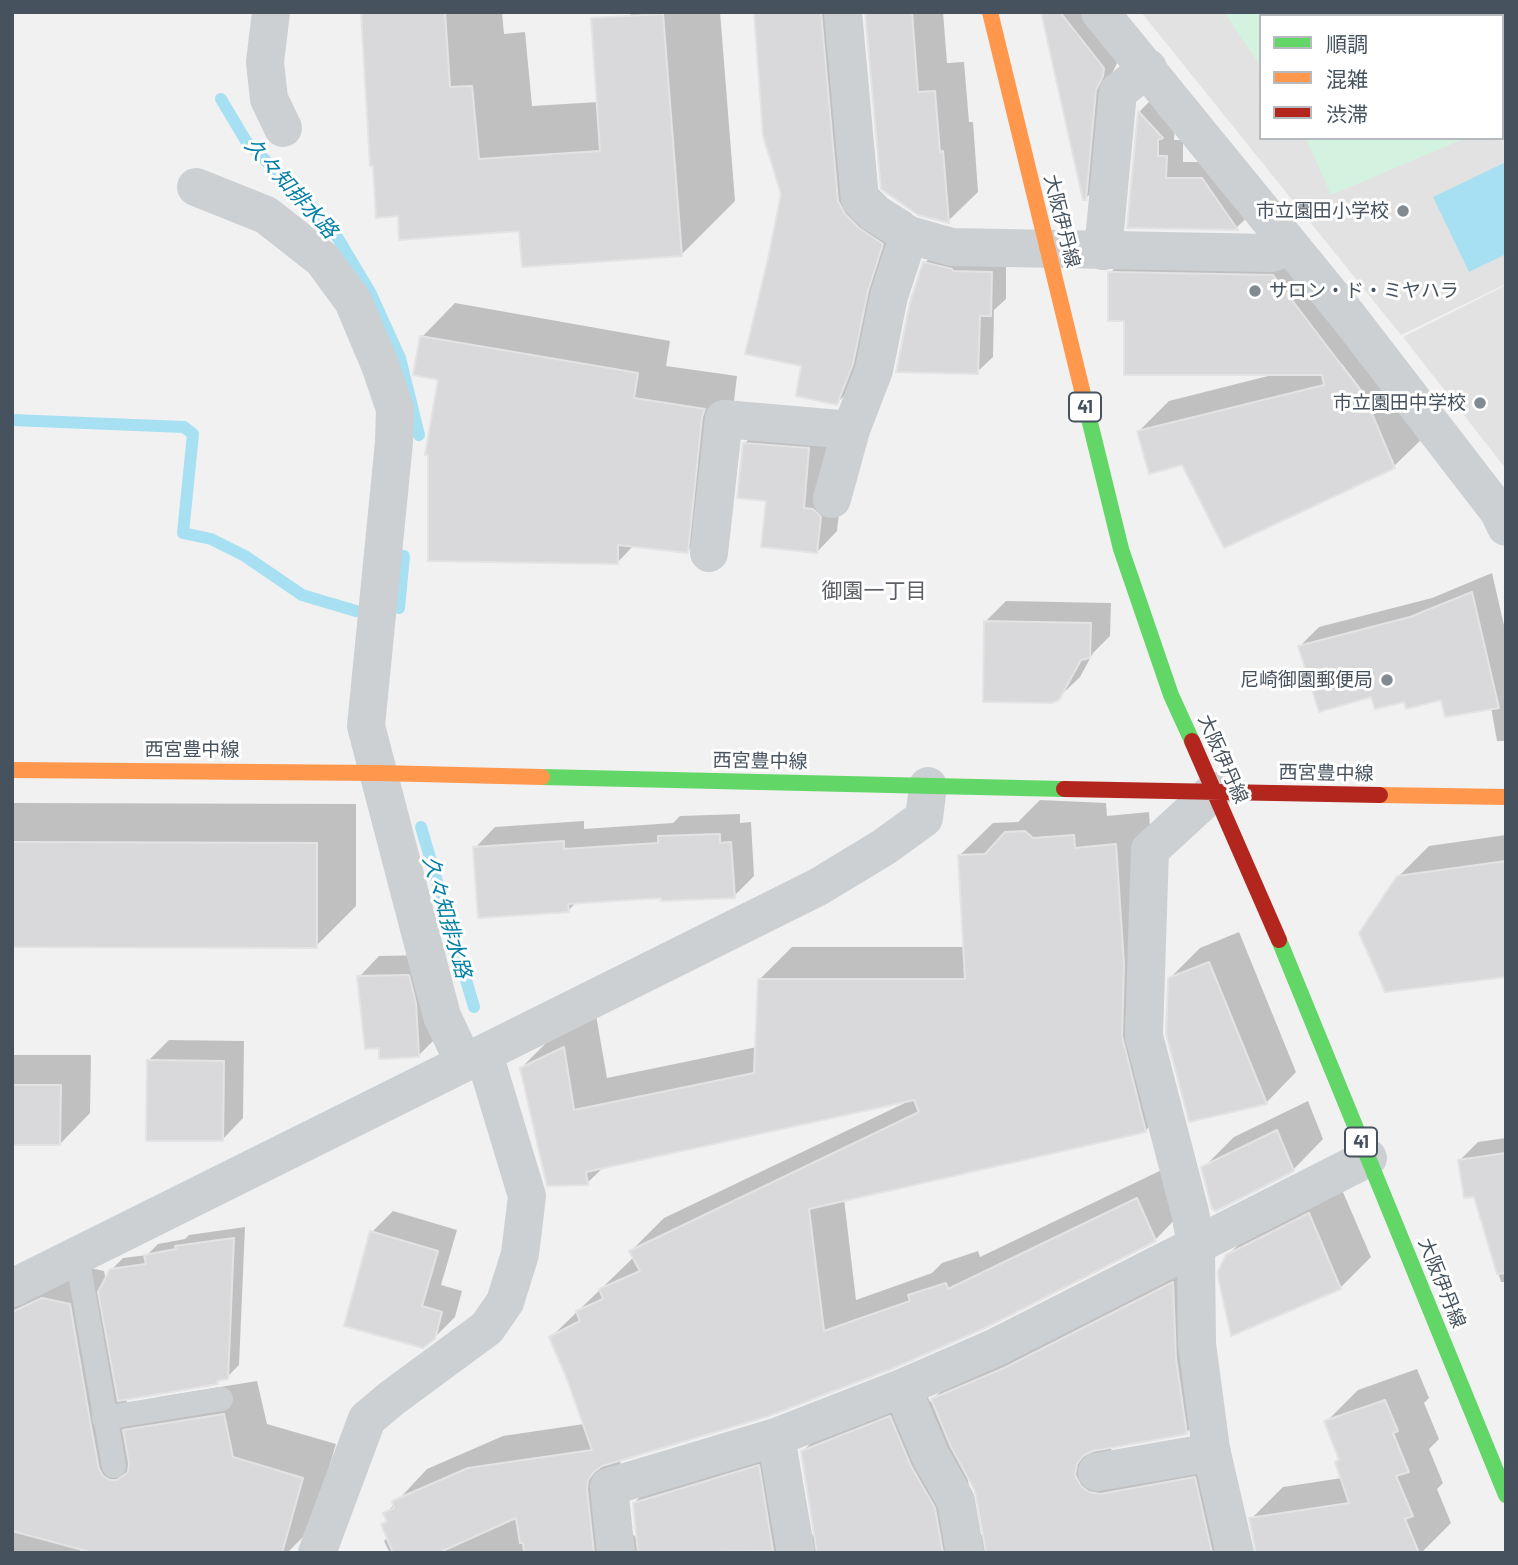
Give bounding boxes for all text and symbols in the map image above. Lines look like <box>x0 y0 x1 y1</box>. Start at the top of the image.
legend <box>1259 14 1504 140</box>
text: 順調 <box>1326 31 1368 56</box>
text: 混雑 <box>1326 66 1368 91</box>
text: 渋滞 <box>1326 101 1368 126</box>
water label: 久々知排水路 <box>239 133 343 243</box>
street label: 大阪伊丹線 <box>1039 172 1085 270</box>
place label: 市立園田小学校 <box>1256 200 1389 222</box>
marker: 市立園田小学校 <box>1395 203 1411 219</box>
place label: サロン・ド・ミヤハラ <box>1269 280 1459 302</box>
marker: サロン・ド・ミヤハラ <box>1247 283 1263 299</box>
place label: 市立園田中学校 <box>1333 392 1466 414</box>
road number: 41 <box>1069 393 1101 422</box>
marker: 市立園田中学校 <box>1472 395 1488 411</box>
district label: 御園一丁目 <box>822 578 926 604</box>
place label: 尼崎御園郵便局 <box>1240 669 1373 691</box>
marker: 尼崎御園郵便局 <box>1379 672 1395 688</box>
street label: 大阪伊丹線 <box>1193 711 1253 807</box>
street label: 西宮豊中線 <box>145 739 239 761</box>
street label: 西宮豊中線 <box>712 749 808 773</box>
street label: 西宮豊中線 <box>1278 761 1374 785</box>
water label: 久々知排水路 <box>418 853 476 981</box>
road number: 41 <box>1345 1128 1377 1156</box>
street label: 大阪伊丹線 <box>1414 1235 1470 1331</box>

